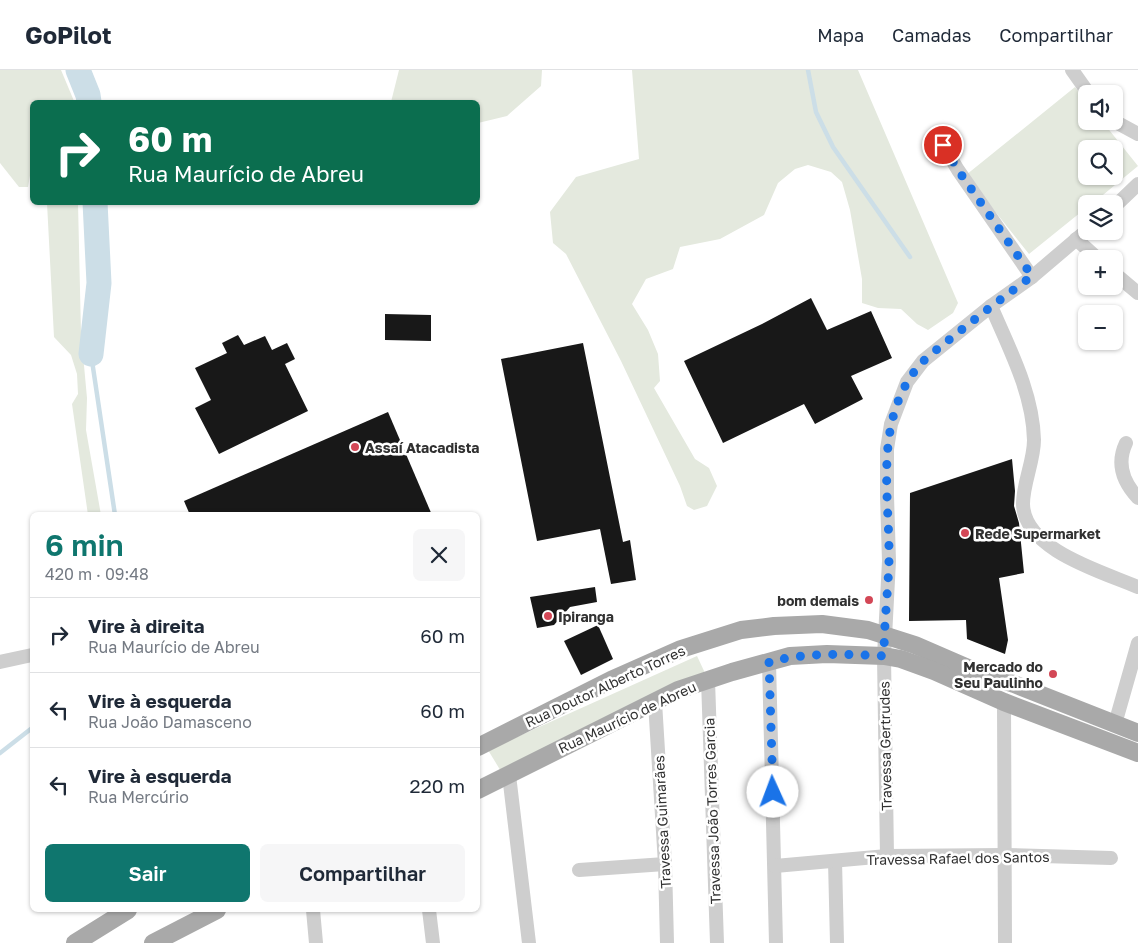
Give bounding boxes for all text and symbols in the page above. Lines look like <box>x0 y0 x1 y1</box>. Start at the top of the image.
text: GoPilot <box>25 20 112 49</box>
text: Mapa <box>817 24 864 46</box>
text: Camadas <box>892 24 971 46</box>
text: Compartilhar <box>999 24 1113 46</box>
map controls <box>1078 85 1123 350</box>
button: sound <box>1078 85 1123 130</box>
text: 60 m <box>128 118 212 160</box>
icon: right <box>45 120 110 185</box>
pin <box>922 124 964 166</box>
icon: arrive <box>929 131 957 159</box>
button: search <box>1078 140 1123 185</box>
text: Rua Maurício de Abreu <box>128 160 364 187</box>
button: layers <box>1078 195 1123 240</box>
button: + <box>1078 250 1123 295</box>
button: − <box>1078 305 1123 350</box>
place label: Assaí Atacadista <box>365 439 479 456</box>
marker: Assaí Atacadista <box>349 441 361 453</box>
place label: Rede Supermarket <box>975 525 1101 542</box>
text: 6 min <box>45 527 124 563</box>
marker: Rede Supermarket <box>959 527 971 539</box>
button: close <box>413 529 465 581</box>
text: 420 m · 09:48 <box>45 564 149 584</box>
place label: bom demais <box>777 592 859 609</box>
marker: bom demais <box>863 594 875 606</box>
place label: Ipiranga <box>558 608 614 625</box>
marker: Ipiranga <box>542 610 554 622</box>
text: Vire à direita <box>88 614 205 637</box>
icon: right <box>45 621 73 649</box>
text: 60 m <box>420 624 465 647</box>
text: Rua Maurício de Abreu <box>88 637 260 657</box>
street label: Rua Doutor Alberto Torres <box>522 641 688 731</box>
place label: Mercado do Seu Paulinho <box>954 658 1043 691</box>
marker: Mercado do Seu Paulinho <box>1047 668 1059 680</box>
street label: Rua Maurício de Abreu <box>555 678 699 756</box>
street label: Travessa Gertrudes <box>875 681 895 811</box>
text: Vire à esquerda <box>88 689 231 712</box>
icon: left <box>45 696 73 724</box>
text: 60 m <box>420 699 465 722</box>
text: Rua João Damasceno <box>88 712 252 732</box>
street label: Travessa João Torres Garcia <box>700 718 724 904</box>
street label: Travessa Guimarães <box>650 755 674 889</box>
text: Vire à esquerda <box>88 764 231 787</box>
position arrow <box>746 765 798 817</box>
icon: left <box>45 771 73 799</box>
text: 220 m <box>410 774 465 797</box>
text: Rua Mercúrio <box>88 787 189 807</box>
button: Sair <box>45 844 250 902</box>
button: Compartilhar <box>260 844 465 902</box>
street label: Travessa Rafael dos Santos <box>866 848 1050 868</box>

